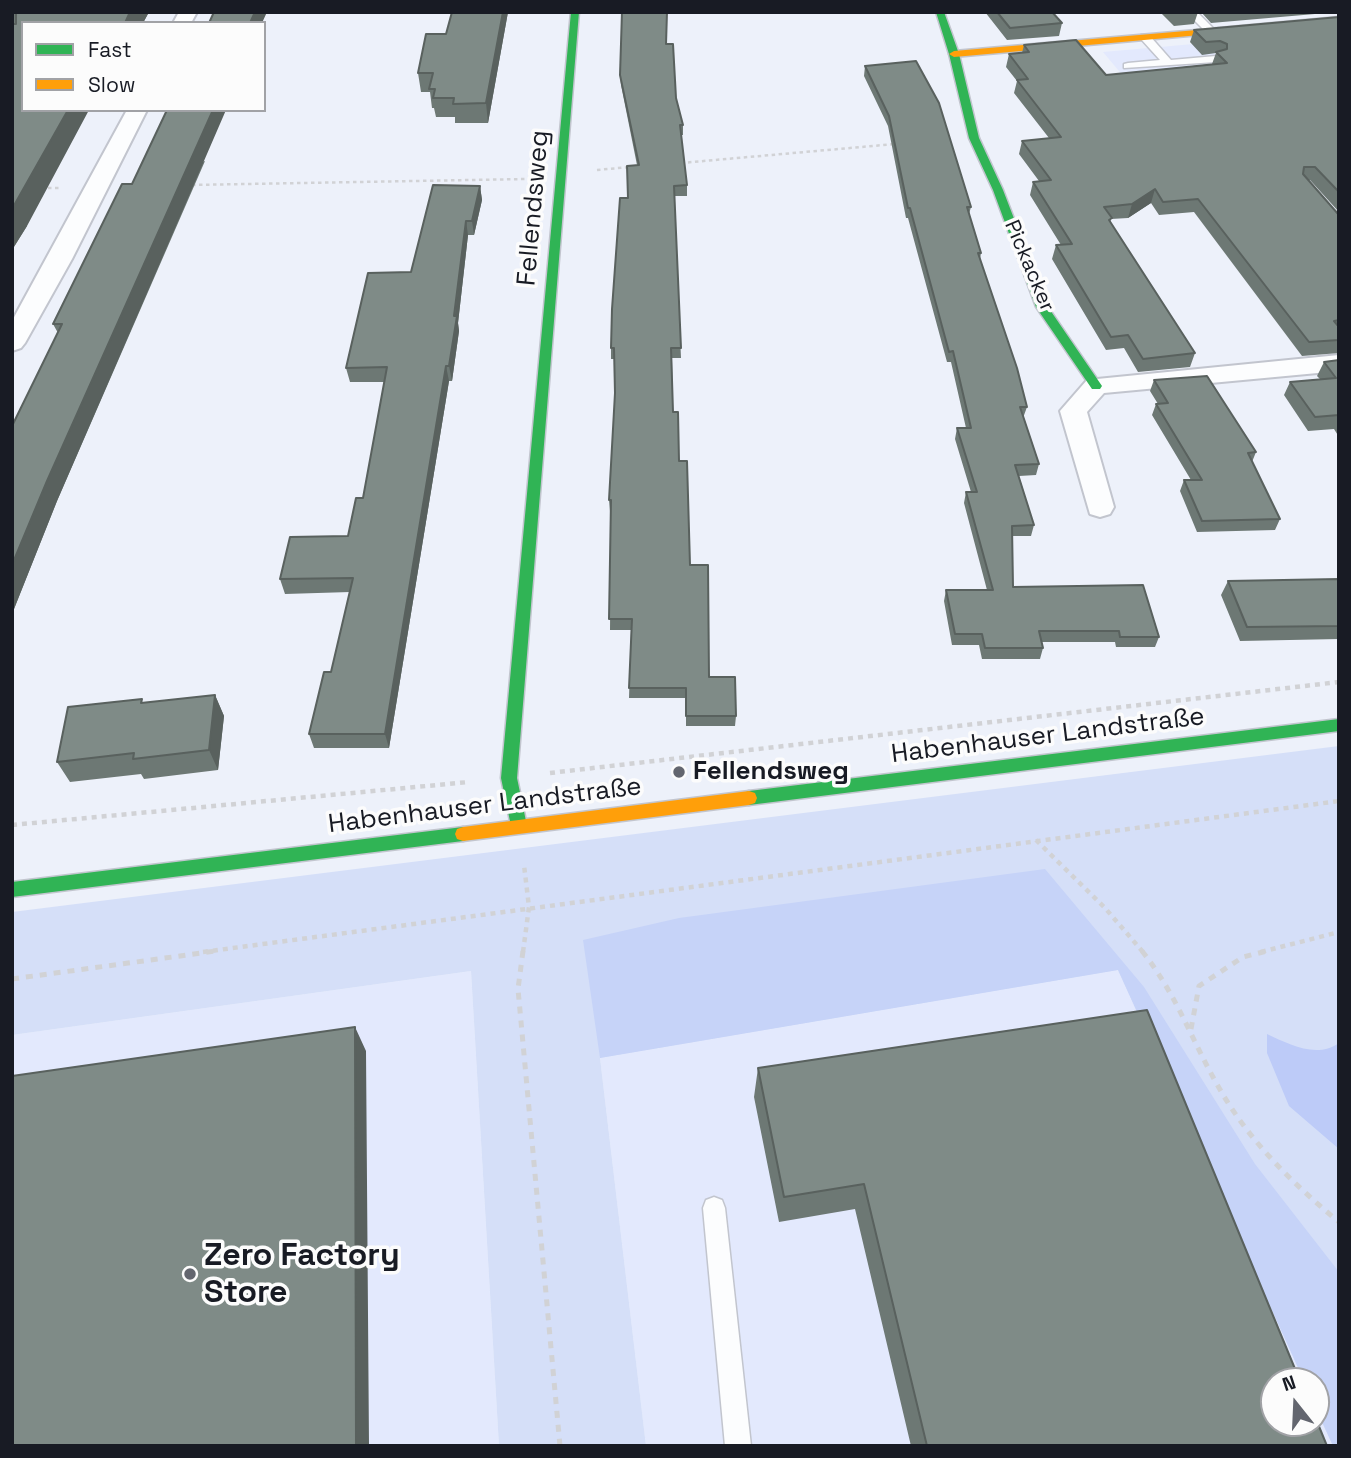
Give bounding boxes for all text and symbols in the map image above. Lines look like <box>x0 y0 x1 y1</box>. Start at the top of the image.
legend <box>21 21 266 112</box>
text: Fast <box>88 36 132 63</box>
text: Slow <box>88 71 136 98</box>
street label: Fellendsweg <box>512 129 556 287</box>
street label: Pickacker <box>998 217 1060 315</box>
street label: Habenhauser Landstraße <box>890 701 1206 771</box>
place label: Fellendsweg <box>693 756 849 788</box>
marker: Fellendsweg <box>671 764 687 780</box>
street label: Habenhauser Landstraße <box>327 771 643 841</box>
place label: Zero Factory Store <box>204 1237 400 1312</box>
marker: Zero Factory Store <box>182 1266 198 1282</box>
north arrow <box>1260 1367 1330 1437</box>
text: N <box>1279 1370 1299 1397</box>

